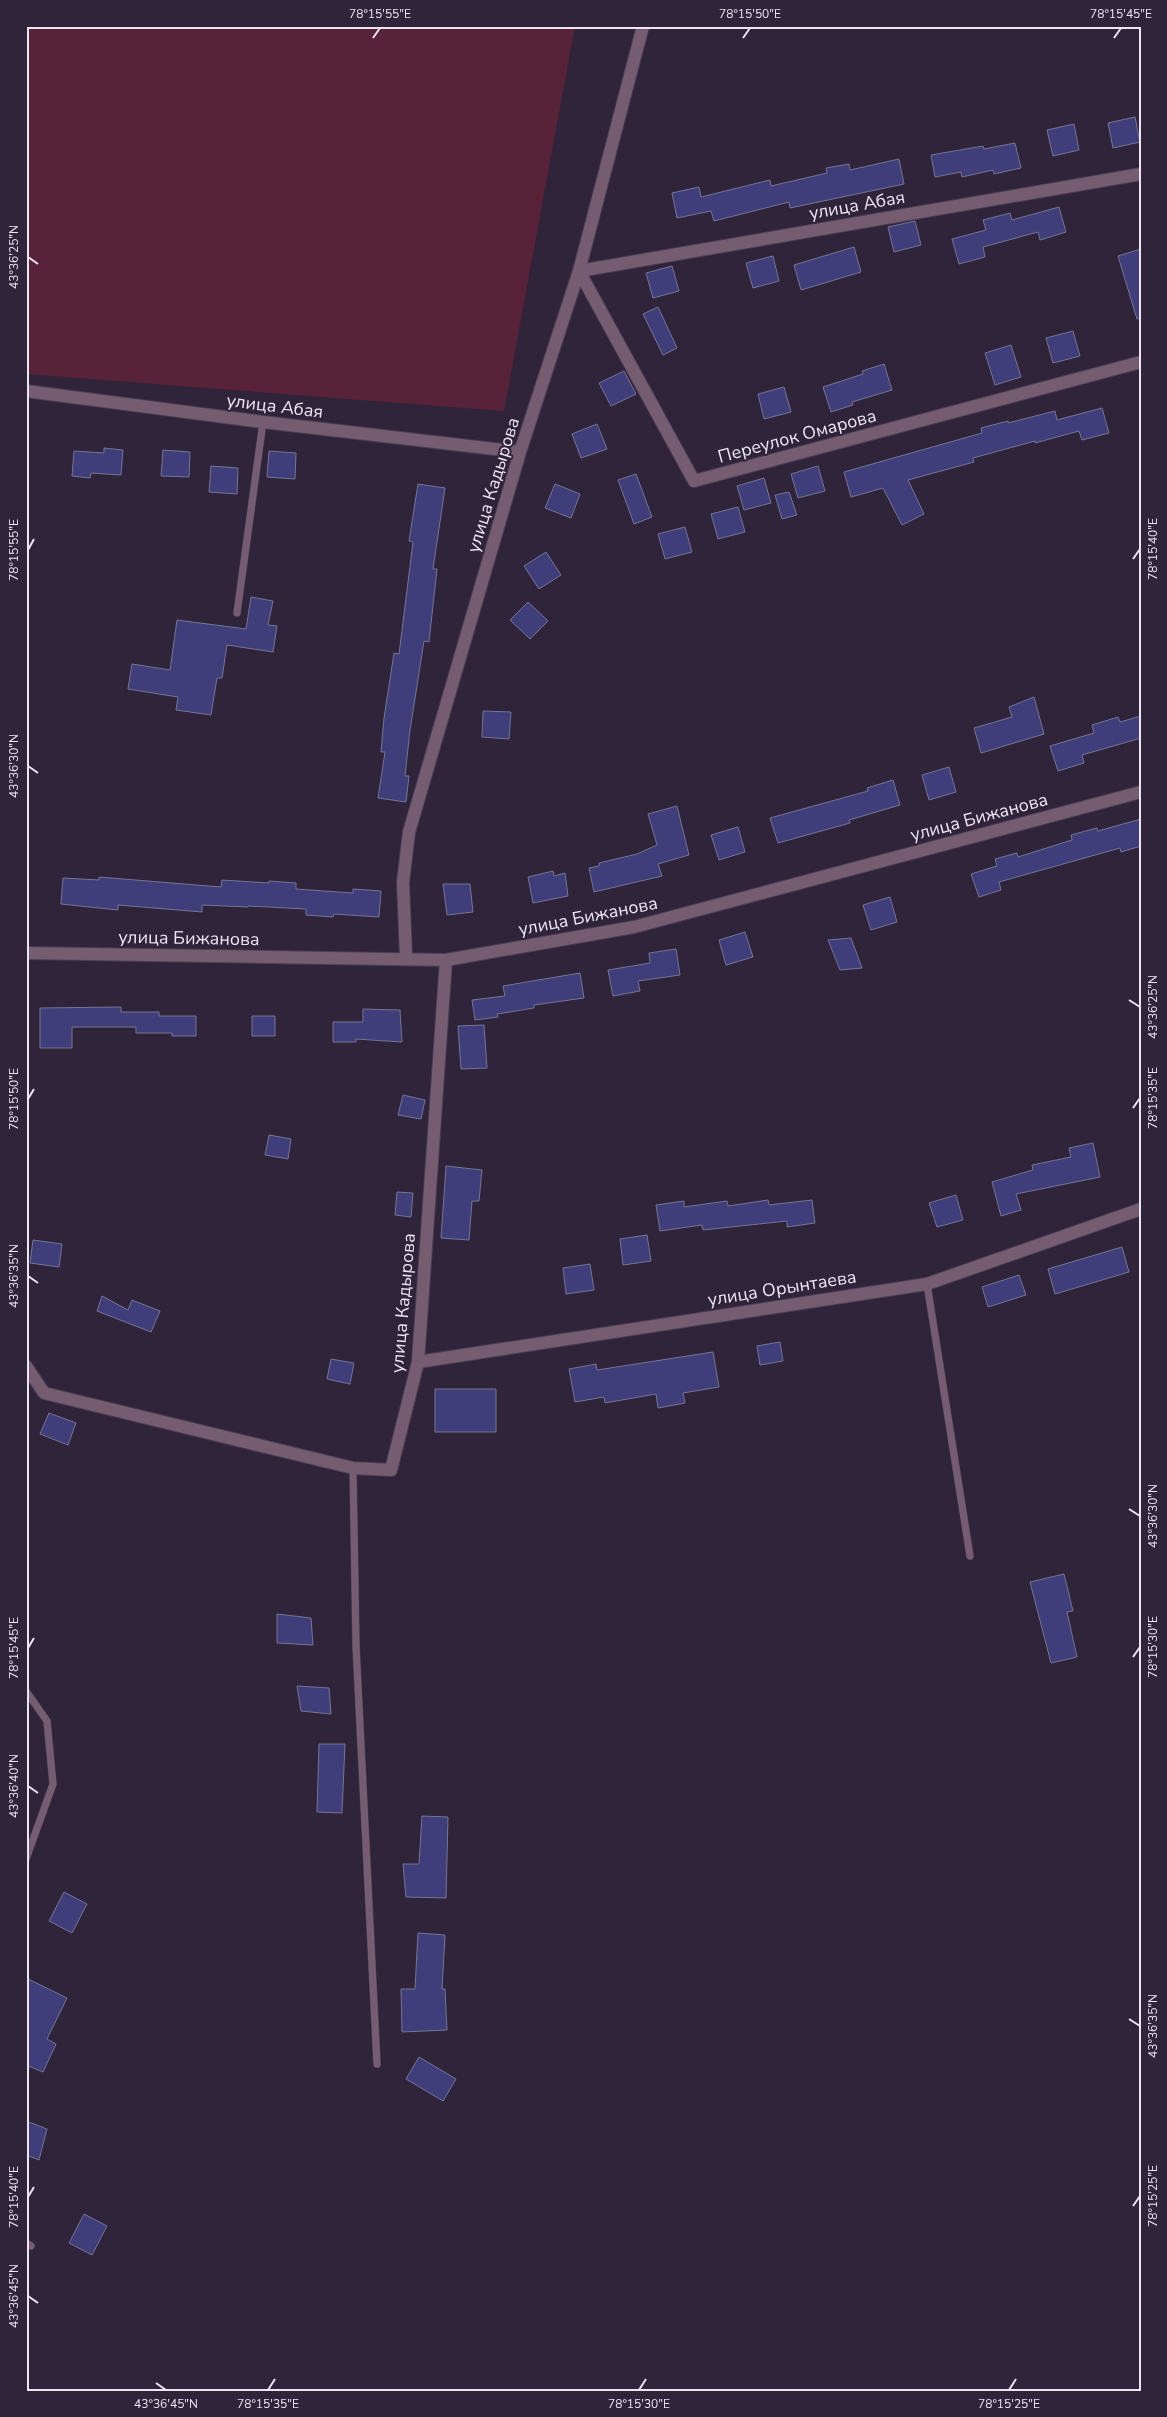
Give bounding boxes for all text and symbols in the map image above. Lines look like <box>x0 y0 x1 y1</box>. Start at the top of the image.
text: 78°15'55"E <box>349 6 411 22</box>
text: 78°15'50"E <box>719 6 781 22</box>
text: 78°15'45"E <box>1090 6 1152 22</box>
street label: улица Абая <box>807 185 907 225</box>
text: 43°36'25"N <box>6 225 22 289</box>
street label: улица Абая <box>225 388 325 424</box>
street label: Переулок Омарова <box>715 403 879 469</box>
street label: улица Кадырова <box>461 414 525 556</box>
text: 78°15'40"E <box>1145 518 1161 580</box>
text: 78°15'55"E <box>6 519 22 581</box>
text: 43°36'30"N <box>6 734 22 798</box>
street label: улица Бижанова <box>908 787 1050 847</box>
street label: улица Бижанова <box>516 891 660 941</box>
street label: улица Бижанова <box>118 925 260 951</box>
text: 43°36'25"N <box>1145 975 1161 1039</box>
text: 78°15'35"E <box>1145 1067 1161 1129</box>
text: 78°15'50"E <box>6 1068 22 1130</box>
street label: улица Кадырова <box>385 1232 421 1374</box>
text: 43°36'35"N <box>6 1244 22 1308</box>
street label: улица Орынтаева <box>706 1264 858 1312</box>
text: 43°36'30"N <box>1145 1484 1161 1548</box>
text: 78°15'30"E <box>1145 1616 1161 1678</box>
text: 78°15'45"E <box>6 1617 22 1679</box>
text: 43°36'40"N <box>6 1754 22 1818</box>
text: 43°36'35"N <box>1145 1994 1161 2058</box>
text: 78°15'25"E <box>1145 2165 1161 2227</box>
text: 78°15'40"E <box>6 2166 22 2228</box>
text: 43°36'45"N <box>6 2264 22 2328</box>
text: 43°36'45"N <box>134 2396 198 2412</box>
text: 78°15'35"E <box>237 2396 299 2412</box>
text: 78°15'30"E <box>608 2396 670 2412</box>
text: 78°15'25"E <box>978 2396 1040 2412</box>

